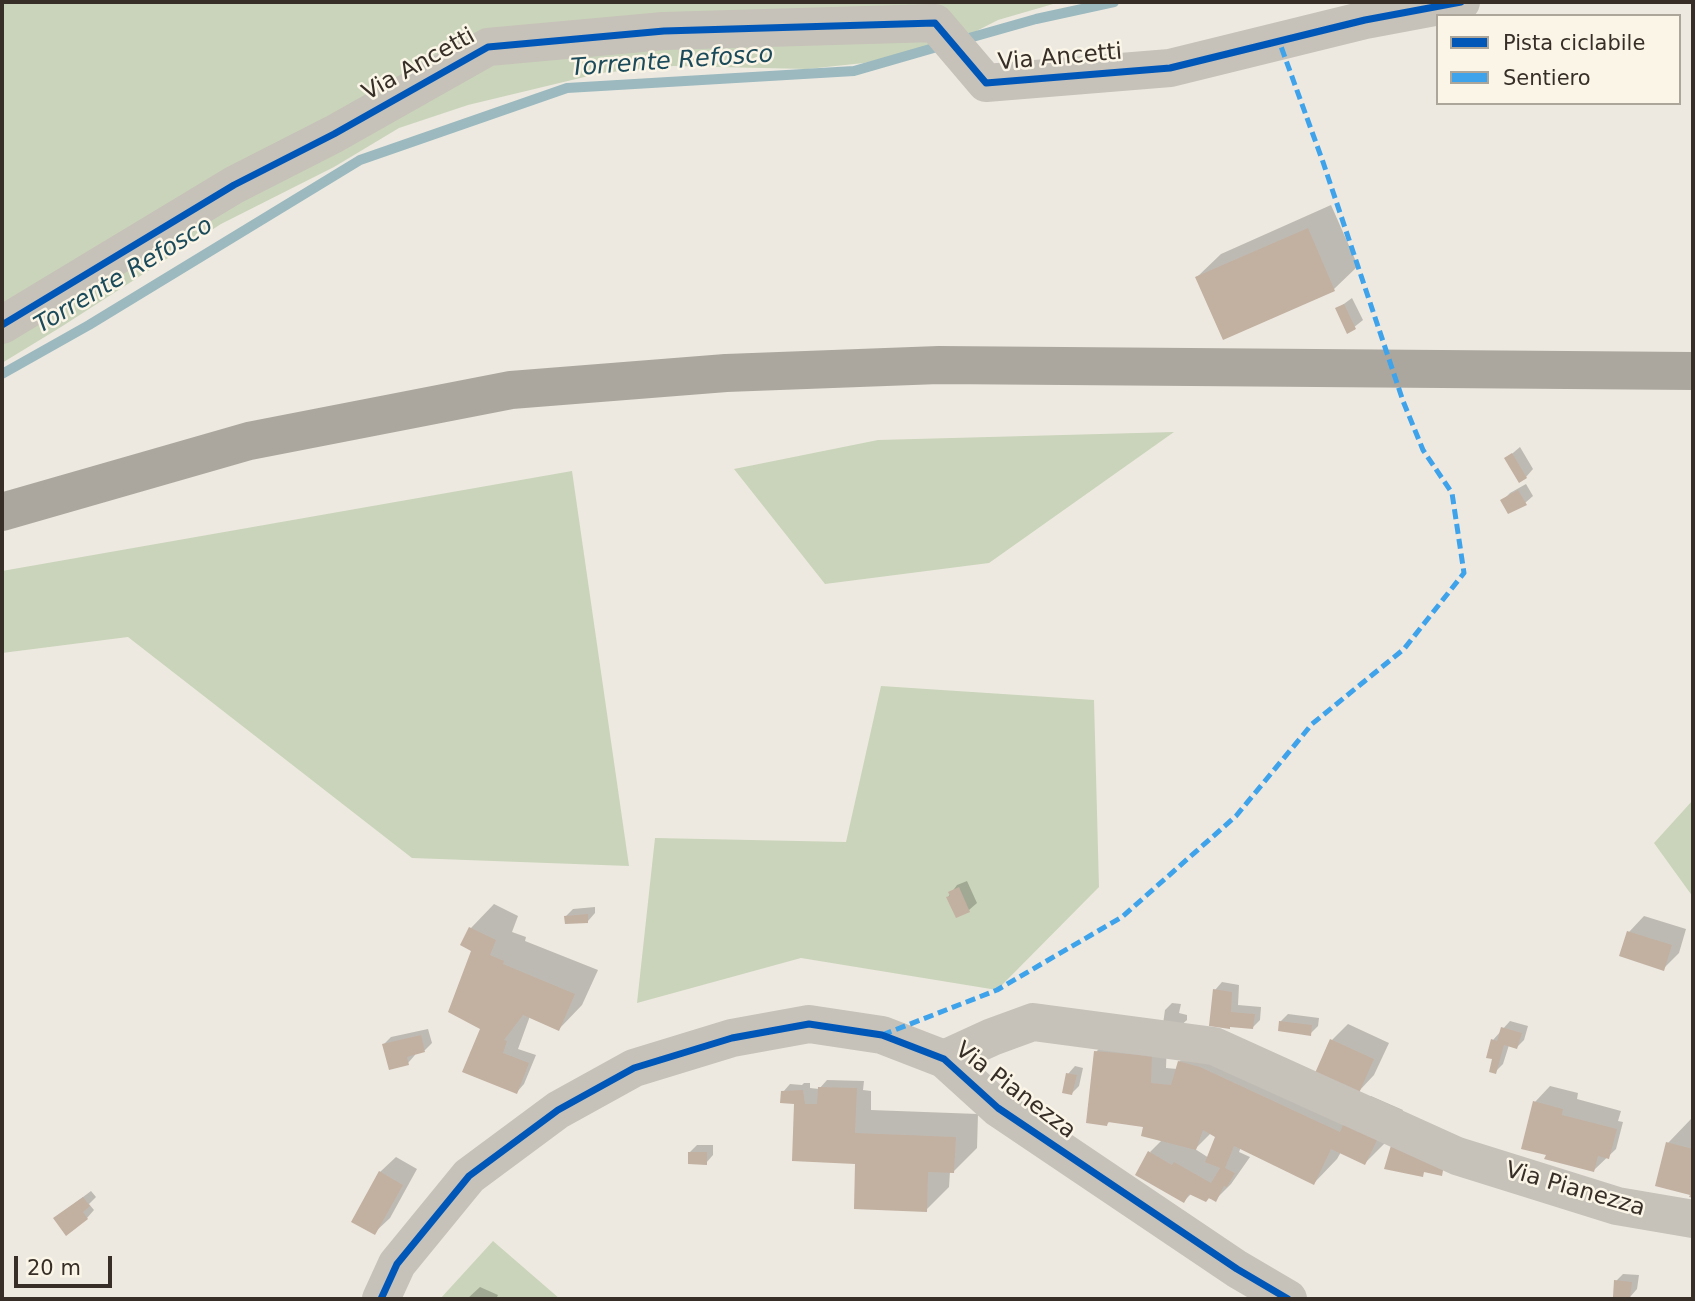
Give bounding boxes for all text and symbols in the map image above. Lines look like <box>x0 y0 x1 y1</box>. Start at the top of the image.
legend <box>1436 14 1681 105</box>
street label: Via Ancetti <box>358 23 480 107</box>
text: Pista ciclabile <box>1503 31 1645 55</box>
street label: Via Ancetti <box>997 39 1123 77</box>
water label: Torrente Refosco <box>570 41 774 83</box>
text: Sentiero <box>1503 66 1591 90</box>
water label: Torrente Refosco <box>30 211 218 341</box>
street label: Via Pianezza <box>949 1037 1081 1145</box>
street label: Via Pianezza <box>1502 1157 1648 1223</box>
scale bar <box>18 1242 116 1286</box>
text: 20 m <box>27 1256 81 1280</box>

